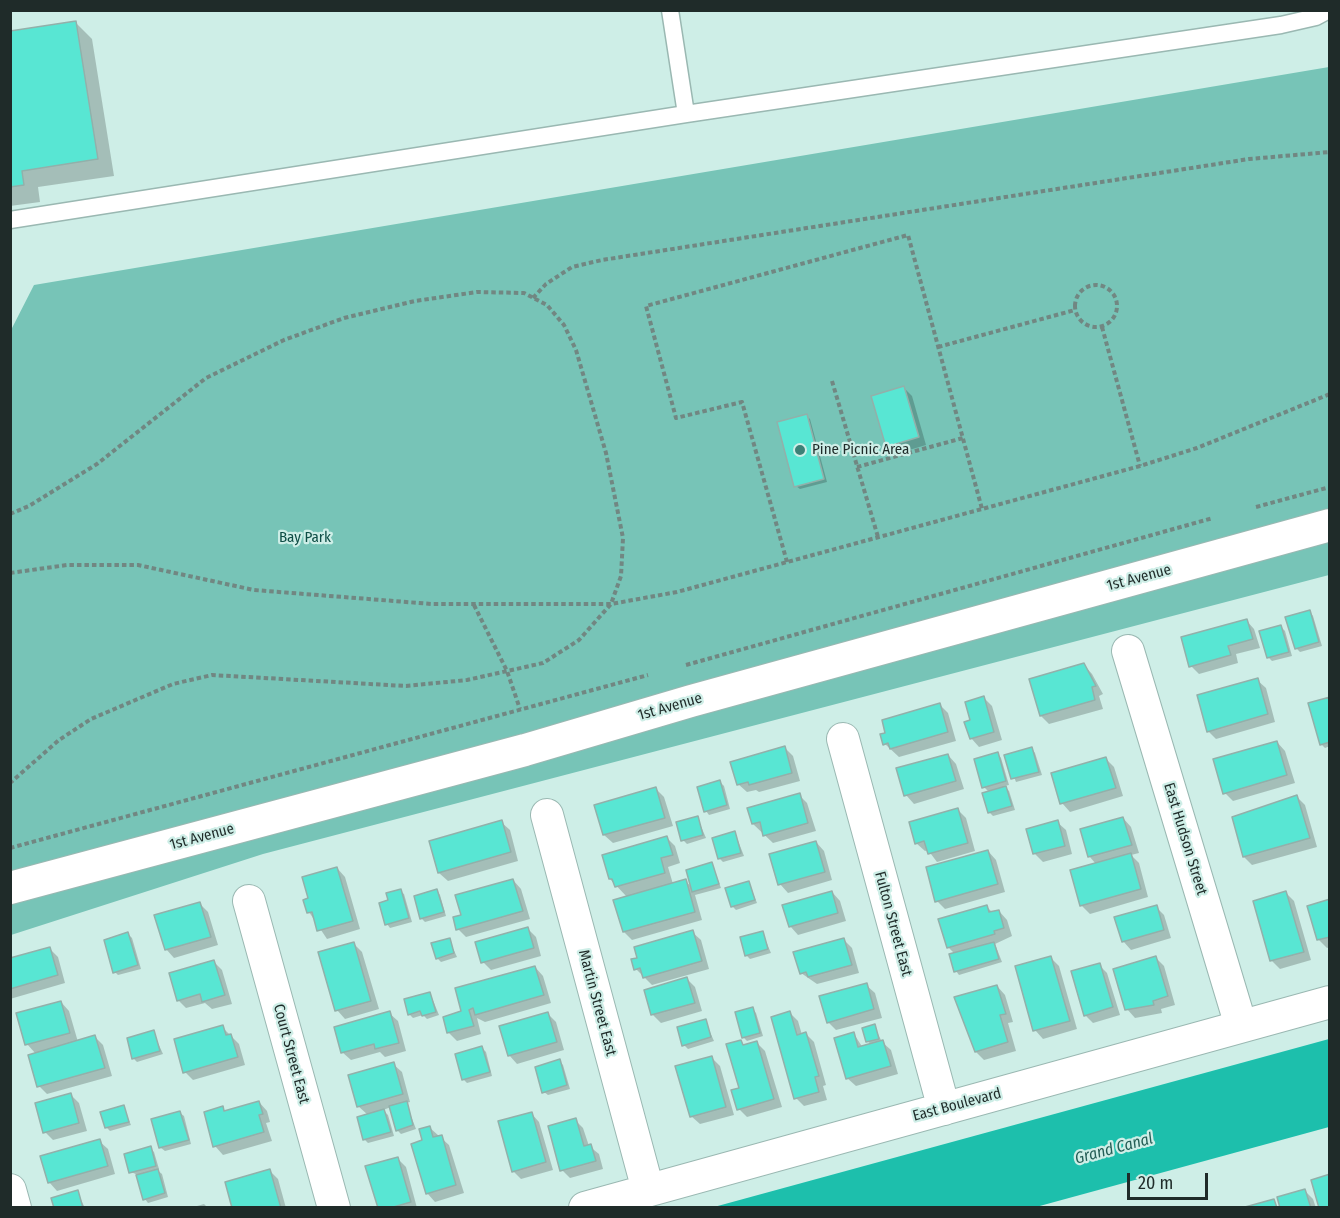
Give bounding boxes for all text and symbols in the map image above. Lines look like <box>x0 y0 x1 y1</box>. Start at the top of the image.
place label: Pine Picnic Area <box>812 441 909 459</box>
marker: Pine Picnic Area <box>793 443 807 457</box>
park label: Bay Park <box>279 529 331 547</box>
street label: 1st Avenue <box>1105 561 1173 595</box>
street label: 1st Avenue <box>636 689 704 725</box>
street label: East Hudson Street <box>1159 781 1211 897</box>
street label: 1st Avenue <box>168 820 236 854</box>
street label: Fulton Street East <box>870 870 916 978</box>
street label: Martin Street East <box>574 948 620 1058</box>
street label: Court Street East <box>269 1002 313 1106</box>
street label: East Boulevard <box>911 1085 1003 1125</box>
water label: Grand Canal <box>1073 1129 1155 1169</box>
scale bar <box>1130 1161 1211 1199</box>
text: 20 m <box>1138 1172 1173 1194</box>

